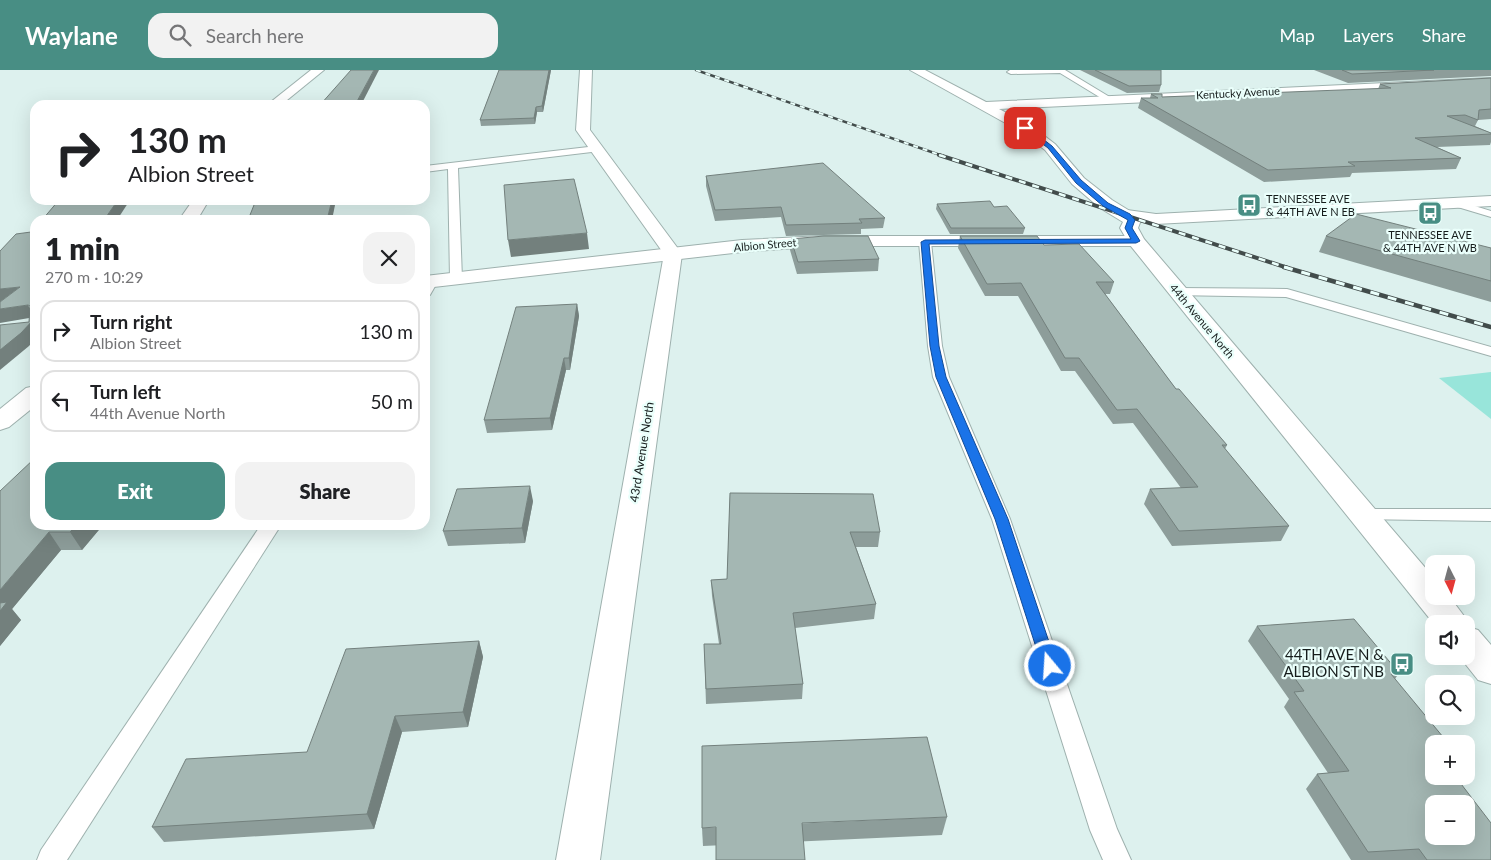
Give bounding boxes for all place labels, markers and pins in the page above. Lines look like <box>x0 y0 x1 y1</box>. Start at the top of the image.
pin <box>1004 107 1046 149</box>
bus stop icon: TENNESSEE AVE & 44TH AVE N EB <box>1236 192 1262 218</box>
place label: TENNESSEE AVE & 44TH AVE N EB <box>1266 192 1355 218</box>
bus stop icon: TENNESSEE AVE & 44TH AVE N WB <box>1417 200 1443 226</box>
place label: TENNESSEE AVE & 44TH AVE N WB <box>1383 228 1477 254</box>
place label: 44TH AVE N & ALBION ST NB <box>1283 645 1384 680</box>
bus stop icon: 44TH AVE N & ALBION ST NB <box>1389 651 1415 677</box>

